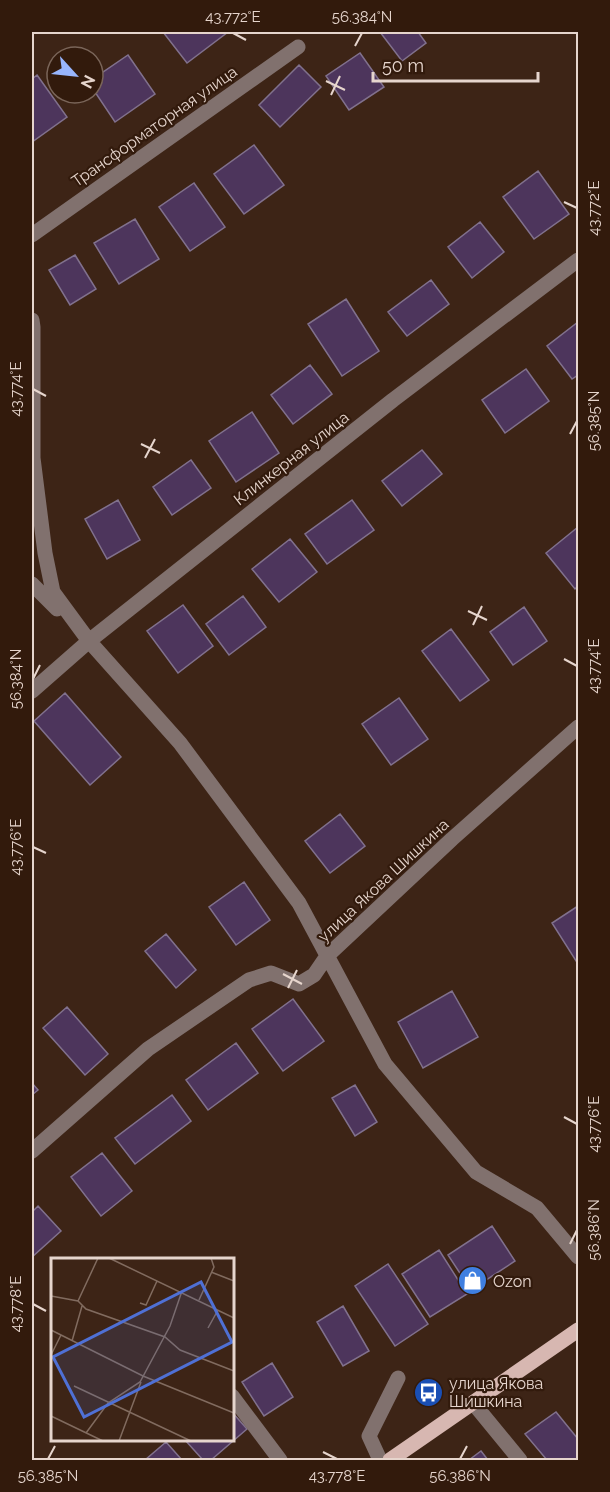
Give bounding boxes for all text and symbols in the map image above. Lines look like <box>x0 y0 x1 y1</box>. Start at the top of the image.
text: 43.772°E <box>205 8 261 26</box>
text: 56.384°N <box>332 8 392 26</box>
north arrow <box>45 45 105 105</box>
scale bar <box>373 45 538 83</box>
text: 50 m <box>382 55 424 76</box>
street label: Трансформаторная улица <box>68 62 241 191</box>
text: N <box>77 72 99 91</box>
text: 43.772°E <box>585 180 603 236</box>
text: 43.774°E <box>7 361 25 417</box>
text: 56.385°N <box>585 391 603 451</box>
street label: Клинкерная улица <box>230 408 353 509</box>
text: 43.774°E <box>585 638 603 694</box>
text: 56.384°N <box>7 649 25 709</box>
street label: улица Якова Шишкина <box>314 815 453 946</box>
text: 43.776°E <box>7 819 25 875</box>
text: 43.776°E <box>585 1096 603 1152</box>
text: 56.386°N <box>585 1199 603 1261</box>
inset map <box>51 1258 234 1441</box>
shop icon: Ozon <box>456 1265 488 1297</box>
place label: Ozon <box>493 1272 532 1291</box>
text: 43.778°E <box>7 1276 25 1332</box>
place label: улица Якова Шишкина <box>449 1374 543 1411</box>
bus stop icon: улица Якова Шишкина <box>412 1376 444 1408</box>
text: 56.385°N <box>18 1467 78 1485</box>
text: 43.778°E <box>309 1467 365 1485</box>
text: 56.386°N <box>429 1467 491 1485</box>

